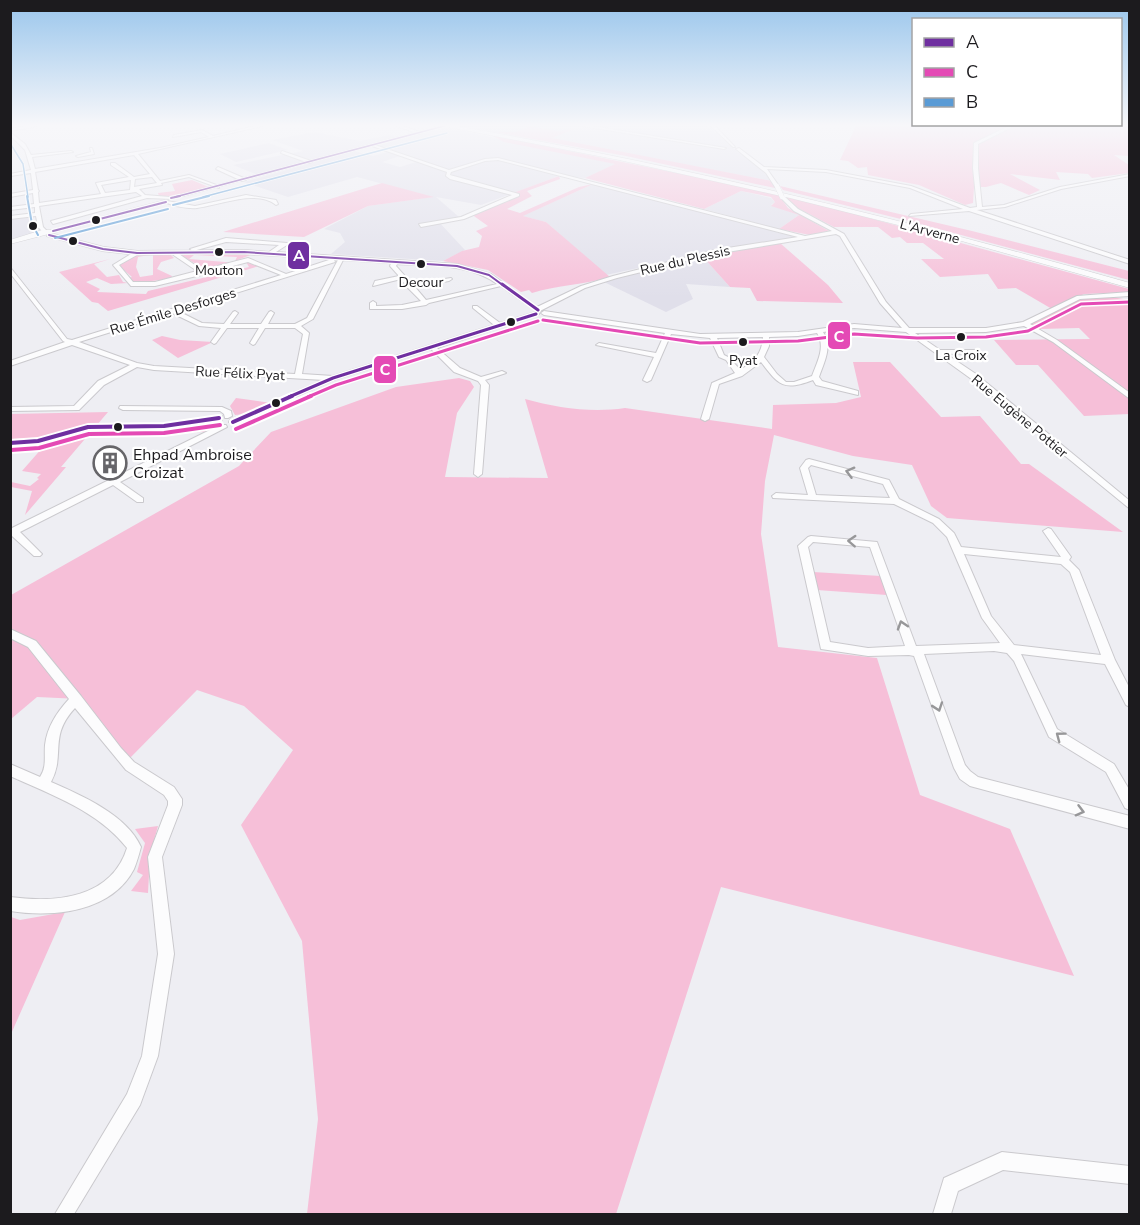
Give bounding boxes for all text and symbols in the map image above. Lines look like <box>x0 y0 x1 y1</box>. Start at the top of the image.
legend <box>912 18 1122 126</box>
text: A <box>966 30 979 54</box>
text: C <box>966 60 978 84</box>
text: B <box>966 90 978 114</box>
unlabelled marker <box>90 214 102 226</box>
street label: L'Arverne <box>898 214 962 249</box>
unlabelled marker <box>27 220 39 232</box>
unlabelled marker <box>67 235 79 247</box>
line badge: A <box>287 241 310 270</box>
street label: Rue du Plessis <box>638 241 732 280</box>
text: A <box>293 245 305 267</box>
marker: Mouton <box>213 246 225 258</box>
marker: Decour <box>415 258 427 270</box>
place label: Mouton <box>195 261 243 280</box>
place label: Decour <box>399 273 443 292</box>
street label: Rue Émile Desforges <box>108 283 239 340</box>
unlabelled marker <box>505 316 517 328</box>
line badge: C <box>827 321 851 350</box>
text: C <box>834 326 845 348</box>
marker: La Croix <box>955 331 967 343</box>
marker: Pyat <box>737 336 749 348</box>
place label: La Croix <box>935 346 987 365</box>
place label: Pyat <box>729 351 757 370</box>
line badge: C <box>373 355 397 384</box>
text: C <box>380 359 391 381</box>
street label: Rue Félix Pyat <box>195 362 285 385</box>
street label: Rue Eugène Pottier <box>967 370 1072 462</box>
unlabelled marker <box>270 397 282 409</box>
unlabelled marker <box>112 421 124 433</box>
place label: Ehpad Ambroise Croizat <box>133 444 252 484</box>
building icon: Ehpad Ambroise Croizat <box>92 445 128 481</box>
one-way arrow <box>846 467 856 479</box>
one-way arrow <box>847 535 856 548</box>
one-way arrow <box>896 620 909 631</box>
one-way arrow <box>931 701 944 712</box>
one-way arrow <box>1056 732 1067 743</box>
one-way arrow <box>1075 803 1085 816</box>

